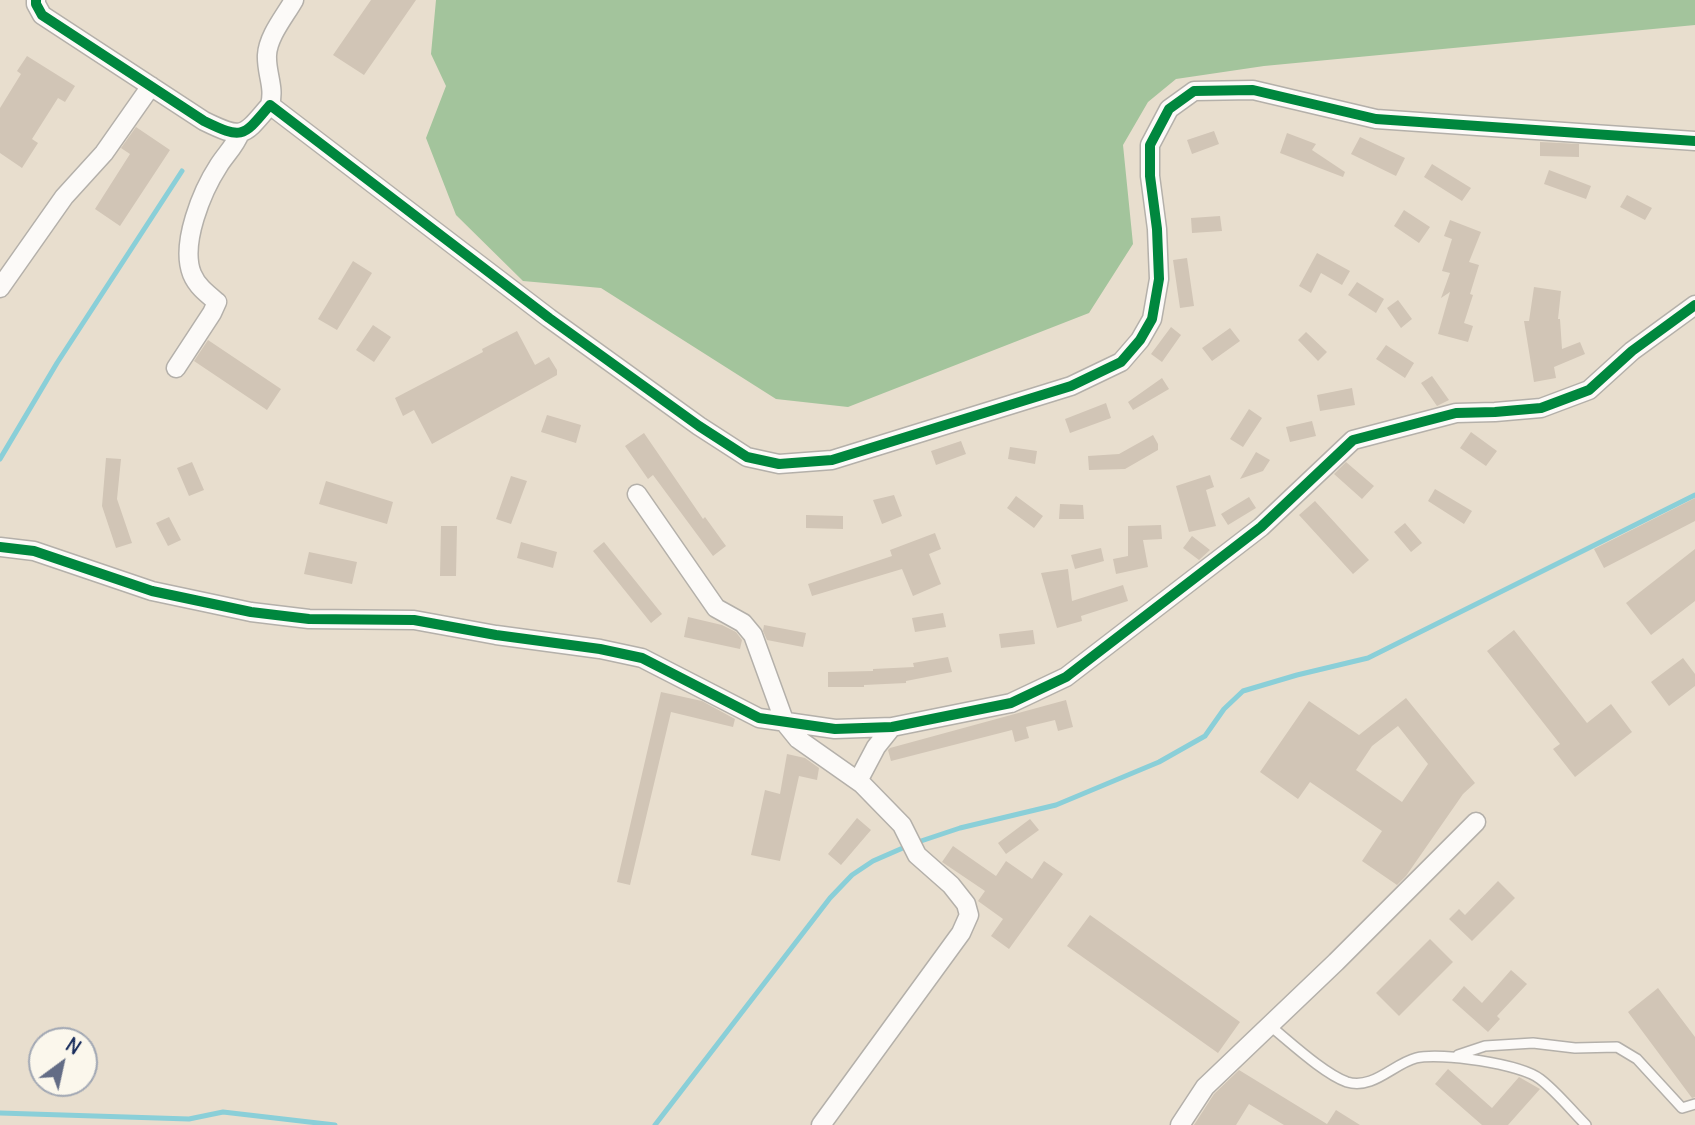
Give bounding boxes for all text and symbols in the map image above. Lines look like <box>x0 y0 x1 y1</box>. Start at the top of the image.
north arrow <box>28 1027 98 1097</box>
text: N <box>61 1032 85 1060</box>

